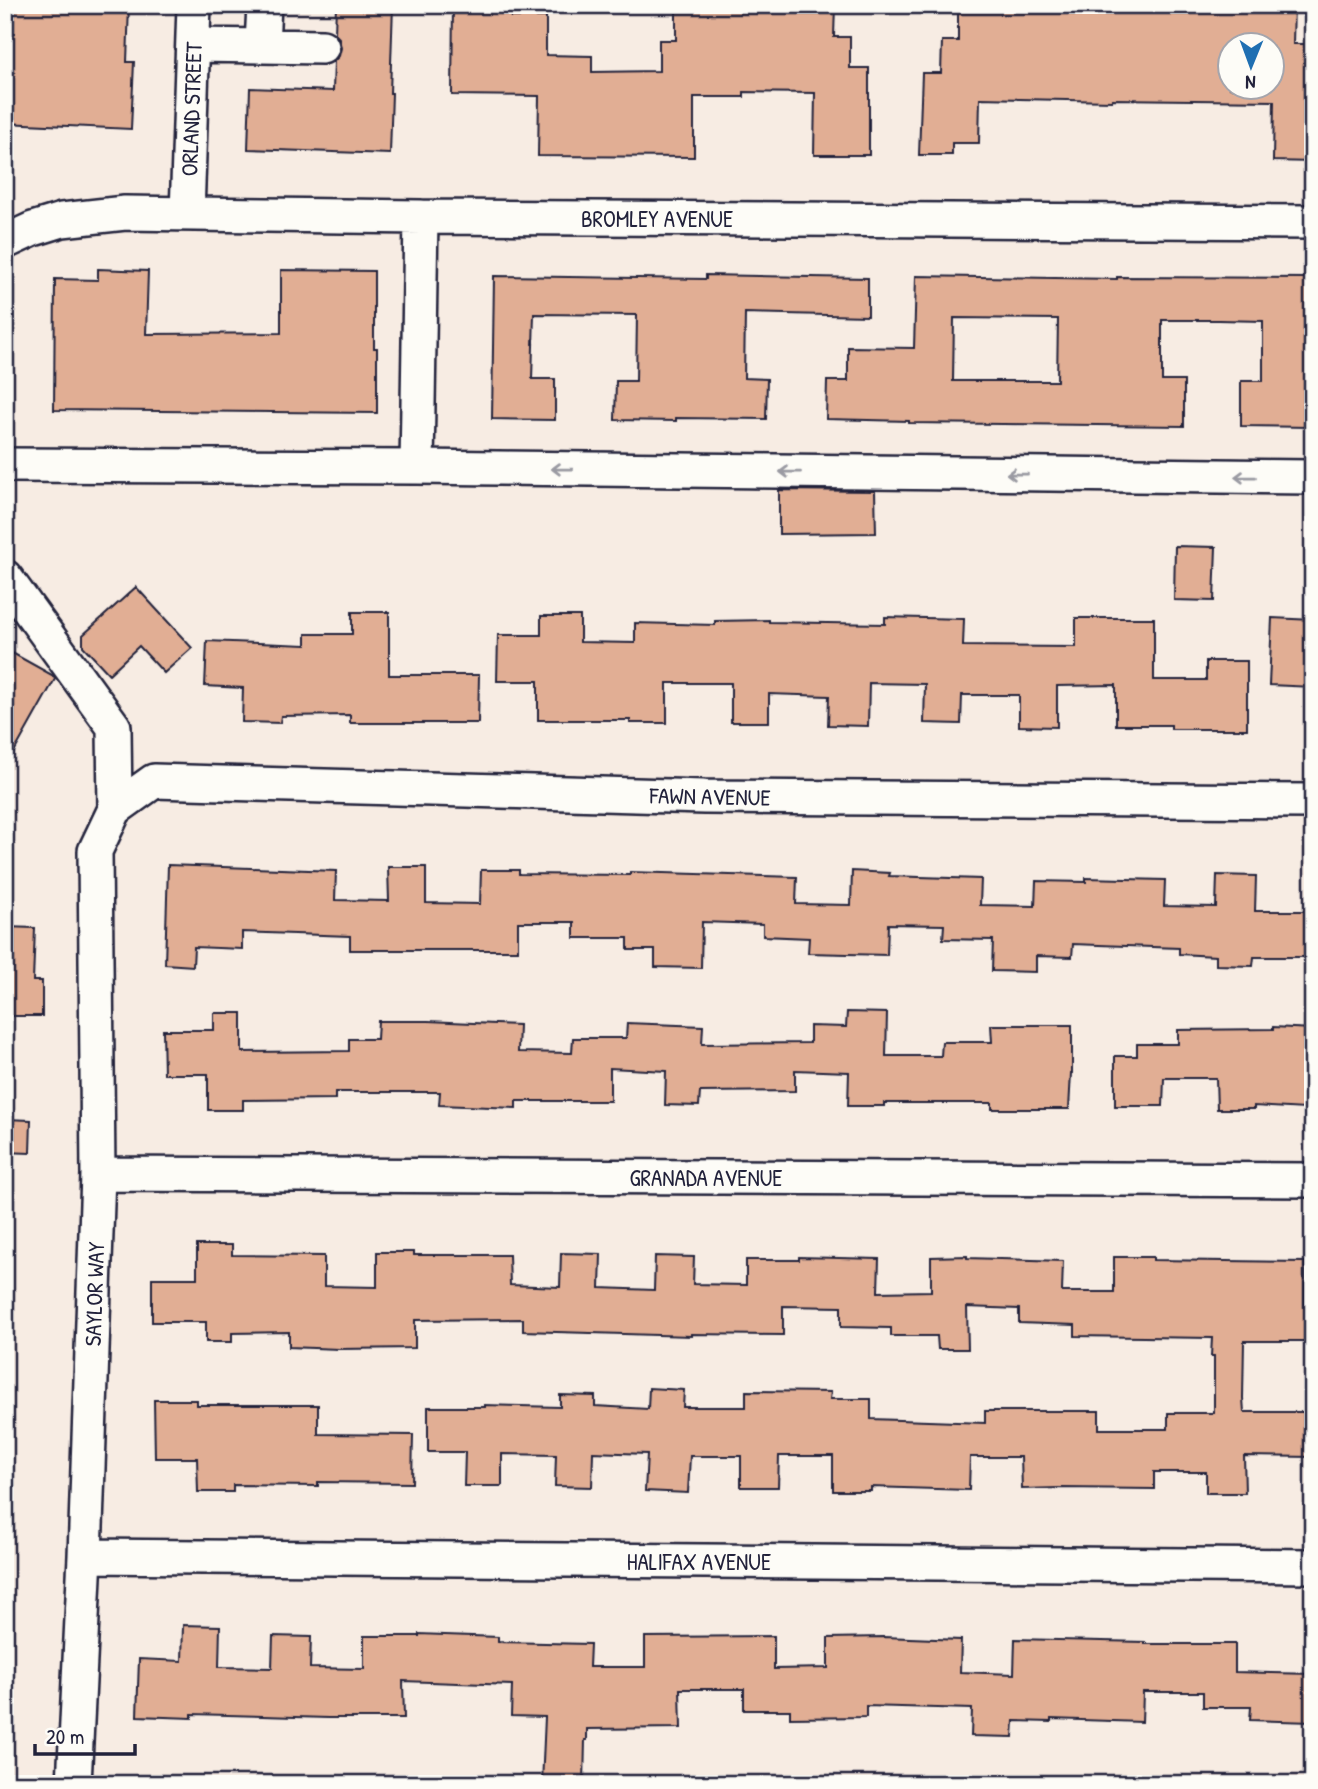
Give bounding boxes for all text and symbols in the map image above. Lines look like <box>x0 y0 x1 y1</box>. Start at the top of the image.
north arrow <box>1216 32 1286 102</box>
street label: ORLAND STREET <box>173 41 209 177</box>
text: N <box>1245 70 1256 96</box>
street label: BROMLEY AVENUE <box>581 203 733 234</box>
one-way arrow <box>551 462 574 476</box>
one-way arrow <box>778 465 801 479</box>
one-way arrow <box>1006 467 1029 481</box>
one-way arrow <box>1233 470 1256 483</box>
street label: FAWN AVENUE <box>648 779 771 813</box>
street label: GRANADA AVENUE <box>630 1162 782 1193</box>
street label: SAYLOR WAY <box>77 1241 111 1347</box>
street label: HALIFAX AVENUE <box>627 1546 771 1577</box>
scale bar <box>35 1712 135 1756</box>
text: 20 m <box>46 1722 84 1751</box>

